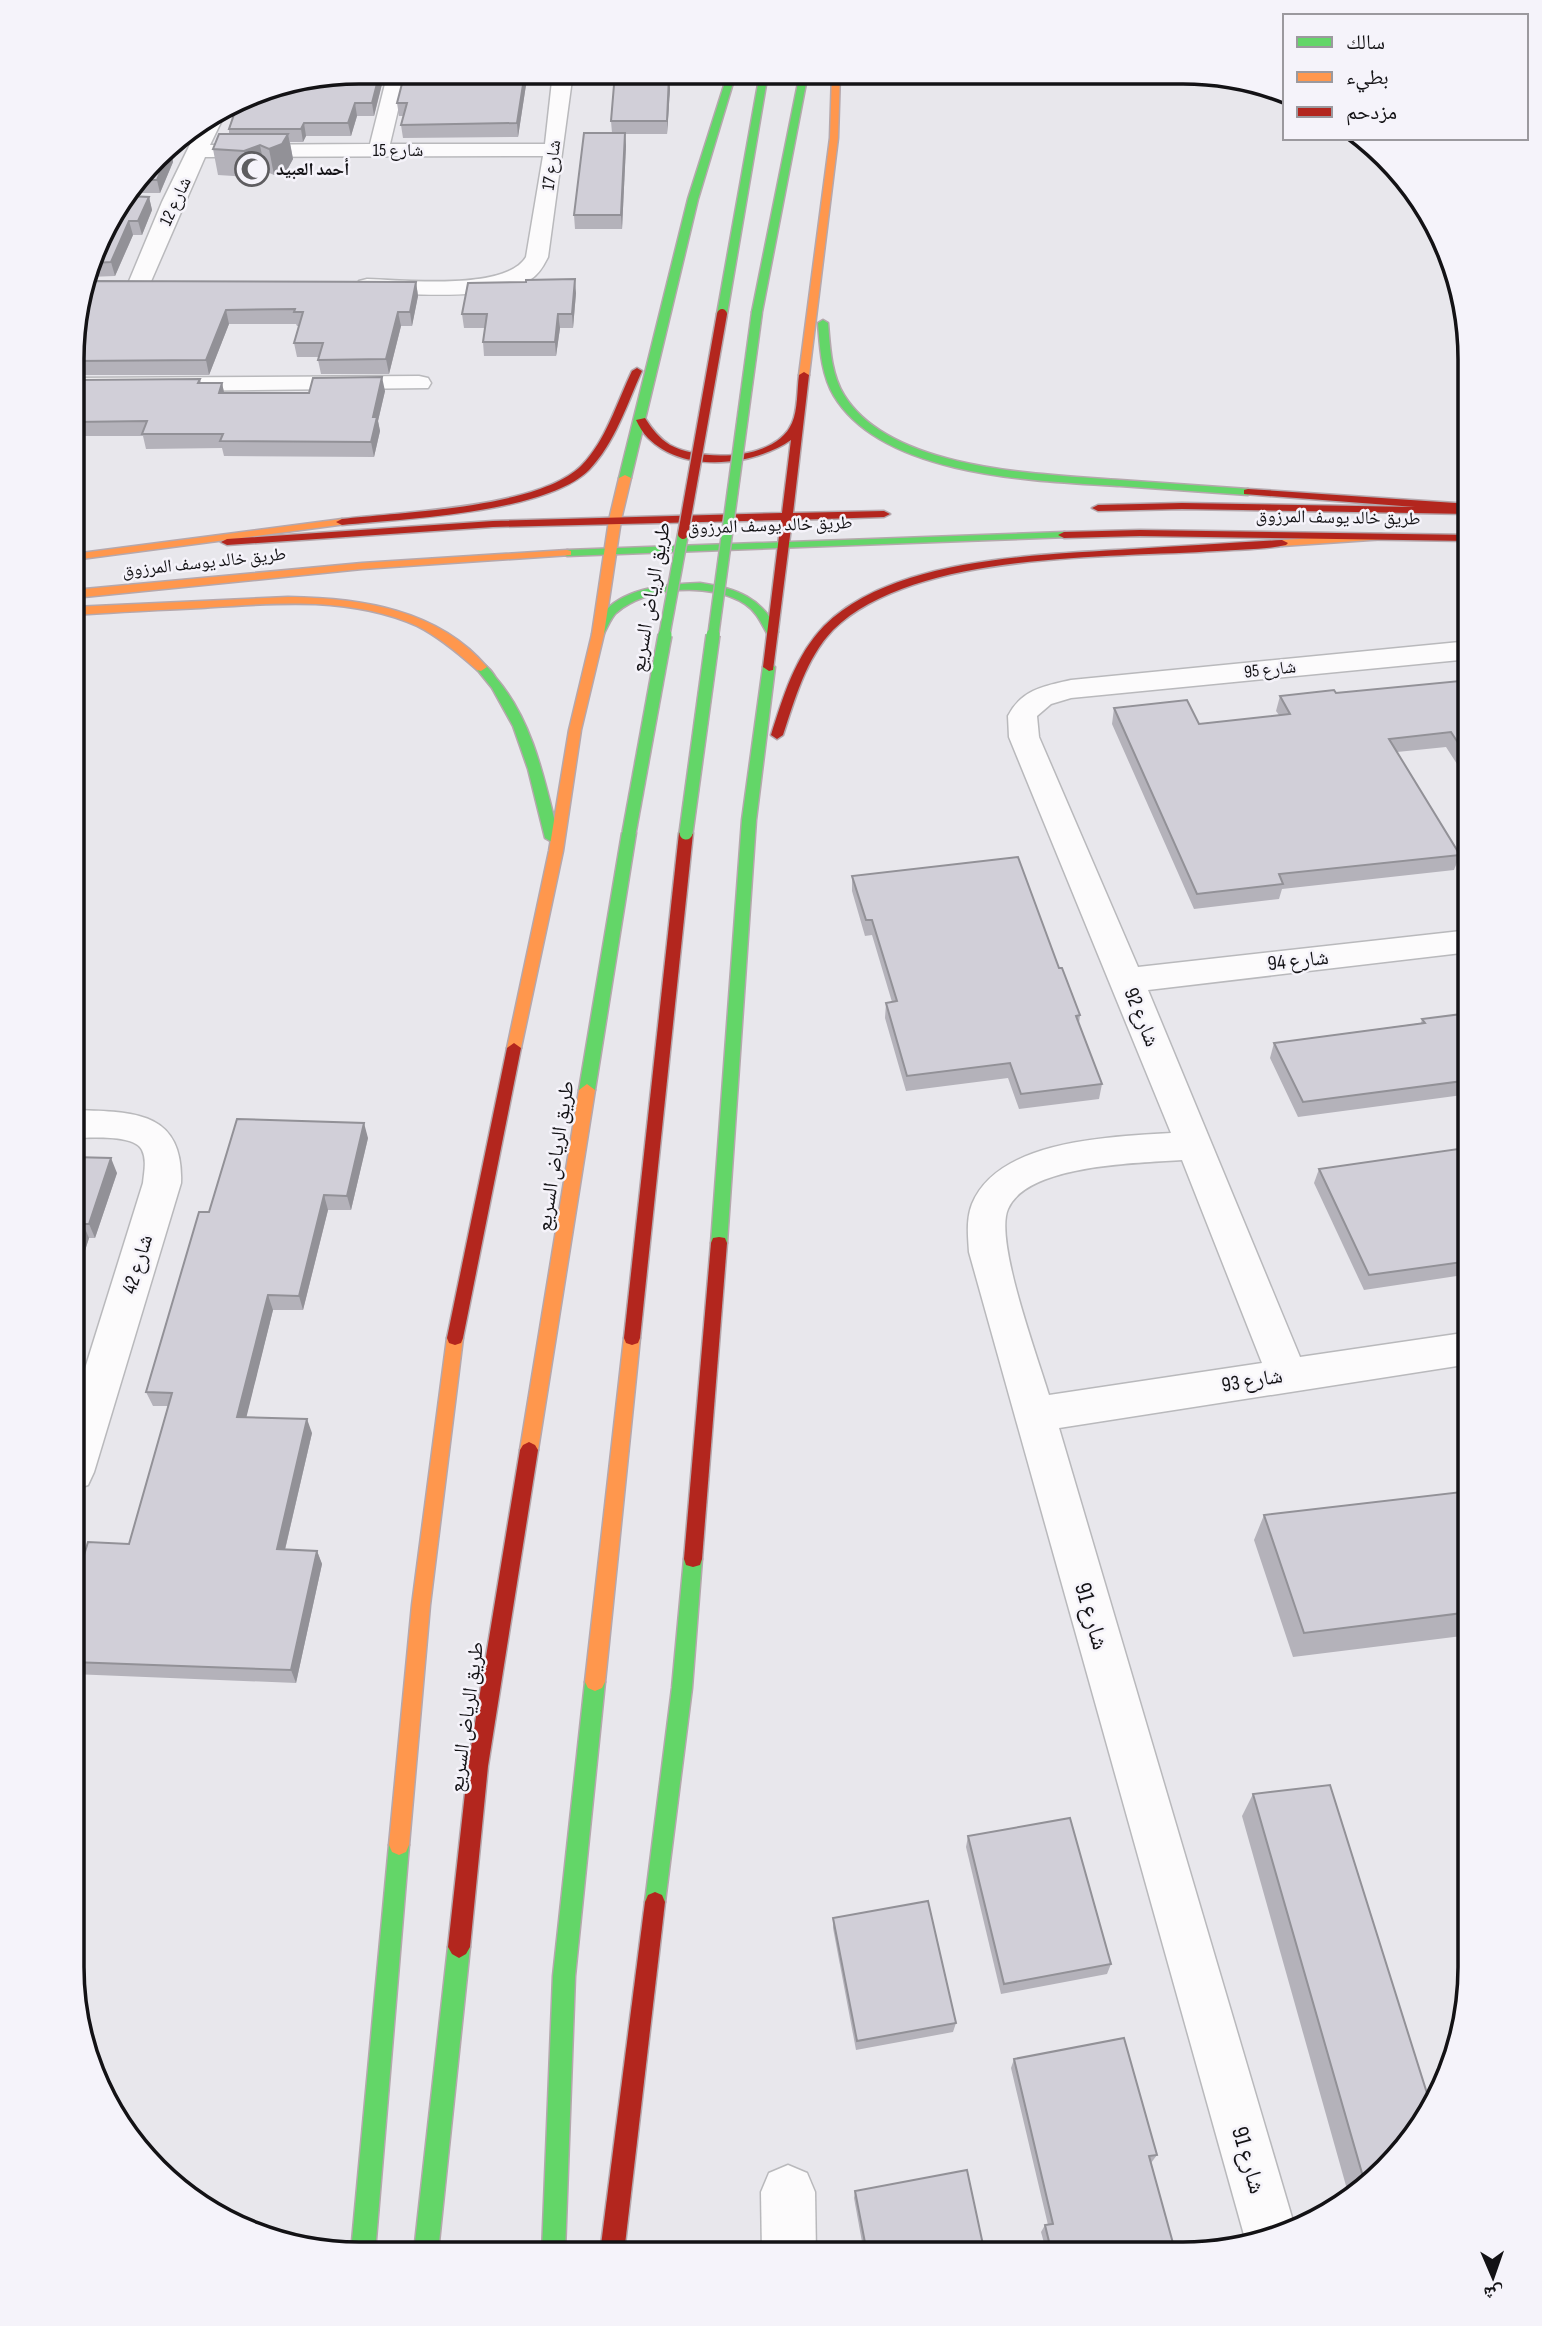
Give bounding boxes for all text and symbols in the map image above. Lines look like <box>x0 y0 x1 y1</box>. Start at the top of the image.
legend <box>1283 14 1528 140</box>
text: سالك <box>1346 30 1385 55</box>
text: بطيء <box>1346 65 1389 93</box>
text: مزدحم <box>1346 100 1397 126</box>
street label: شارع 17 <box>538 139 565 192</box>
street label: شارع 15 <box>373 140 423 161</box>
mosque icon: أحمد العبيد <box>233 150 271 188</box>
place label: أحمد العبيد <box>276 158 349 180</box>
street label: شارع 12 <box>155 174 196 229</box>
street label: طريق خالد يوسف المرزوق <box>1255 506 1421 529</box>
street label: طريق خالد يوسف المرزوق <box>687 512 853 539</box>
street label: طريق الرياض السريع <box>625 520 676 674</box>
street label: طريق خالد يوسف المرزوق <box>121 543 287 582</box>
street label: شارع 95 <box>1243 656 1297 683</box>
street label: شارع 94 <box>1266 945 1330 976</box>
street label: شارع 92 <box>1118 984 1165 1050</box>
street label: طريق الرياض السريع <box>531 1079 580 1233</box>
street label: شارع 42 <box>117 1231 158 1297</box>
street label: شارع 93 <box>1220 1363 1284 1398</box>
street label: شارع 91 <box>1068 1579 1115 1653</box>
street label: طريق الرياض السريع <box>444 1640 489 1794</box>
street label: شارع 91 <box>1225 2123 1272 2197</box>
north arrow <box>1458 2242 1528 2312</box>
text: ش <box>1483 2281 1504 2304</box>

